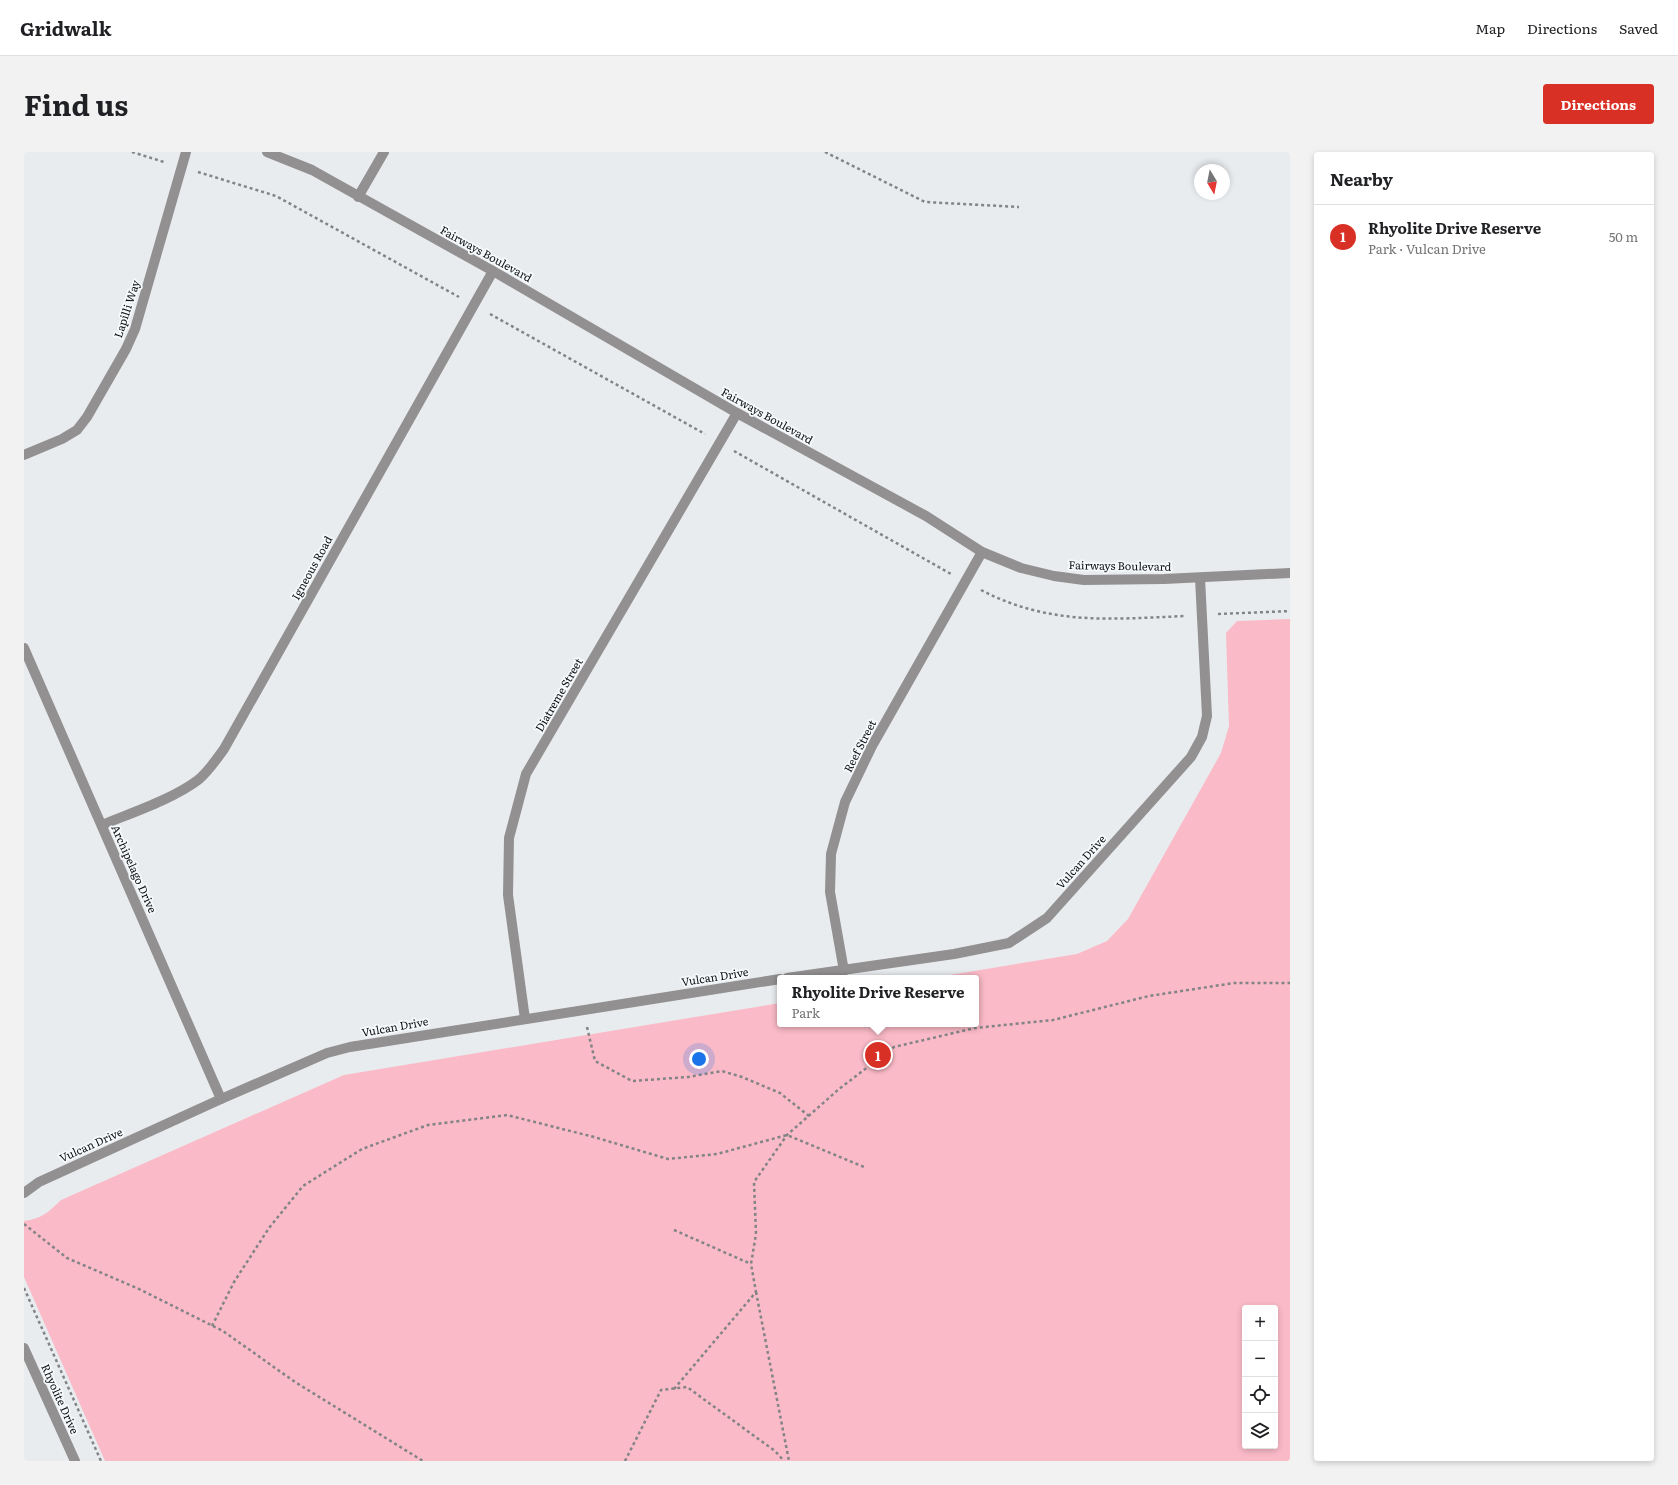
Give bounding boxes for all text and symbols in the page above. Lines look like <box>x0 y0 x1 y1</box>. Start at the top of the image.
text: Gridwalk <box>20 14 111 42</box>
text: Map <box>1475 18 1505 38</box>
text: Directions <box>1527 18 1597 38</box>
text: Saved <box>1619 18 1658 38</box>
text: Find us <box>24 83 128 125</box>
button: Directions <box>1543 84 1654 124</box>
north arrow <box>1194 164 1230 200</box>
text: Nearby <box>1330 166 1393 191</box>
text: Rhyolite Drive Reserve <box>1368 216 1541 239</box>
street label: Fairways Boulevard <box>438 221 536 285</box>
text: 1 <box>1340 227 1346 246</box>
text: 50 m <box>1609 227 1638 246</box>
text: Park · Vulcan Drive <box>1368 239 1486 258</box>
street label: Lapilli Way <box>109 277 143 340</box>
street label: Fairways Boulevard <box>719 383 817 447</box>
street label: Igneous Road <box>287 532 335 602</box>
street label: Fairways Boulevard <box>1069 556 1172 574</box>
street label: Diatreme Street <box>531 654 586 734</box>
street label: Reef Street <box>839 716 879 775</box>
street label: Archipelago Drive <box>108 822 162 915</box>
street label: Vulcan Drive <box>1052 831 1109 892</box>
street label: Vulcan Drive <box>680 963 750 989</box>
popup <box>777 975 979 1027</box>
text: Rhyolite Drive Reserve <box>791 980 965 1003</box>
text: Park <box>791 1003 820 1022</box>
street label: Vulcan Drive <box>360 1012 430 1040</box>
pin: 1 <box>865 1040 891 1070</box>
your location <box>689 1049 709 1069</box>
street label: Vulcan Drive <box>57 1123 125 1165</box>
map controls <box>1242 1305 1278 1449</box>
button: + <box>1242 1305 1278 1341</box>
button: − <box>1242 1341 1278 1377</box>
street label: Rhyolite Drive <box>38 1361 84 1436</box>
button: locate <box>1242 1377 1278 1413</box>
button: layers <box>1242 1413 1278 1449</box>

